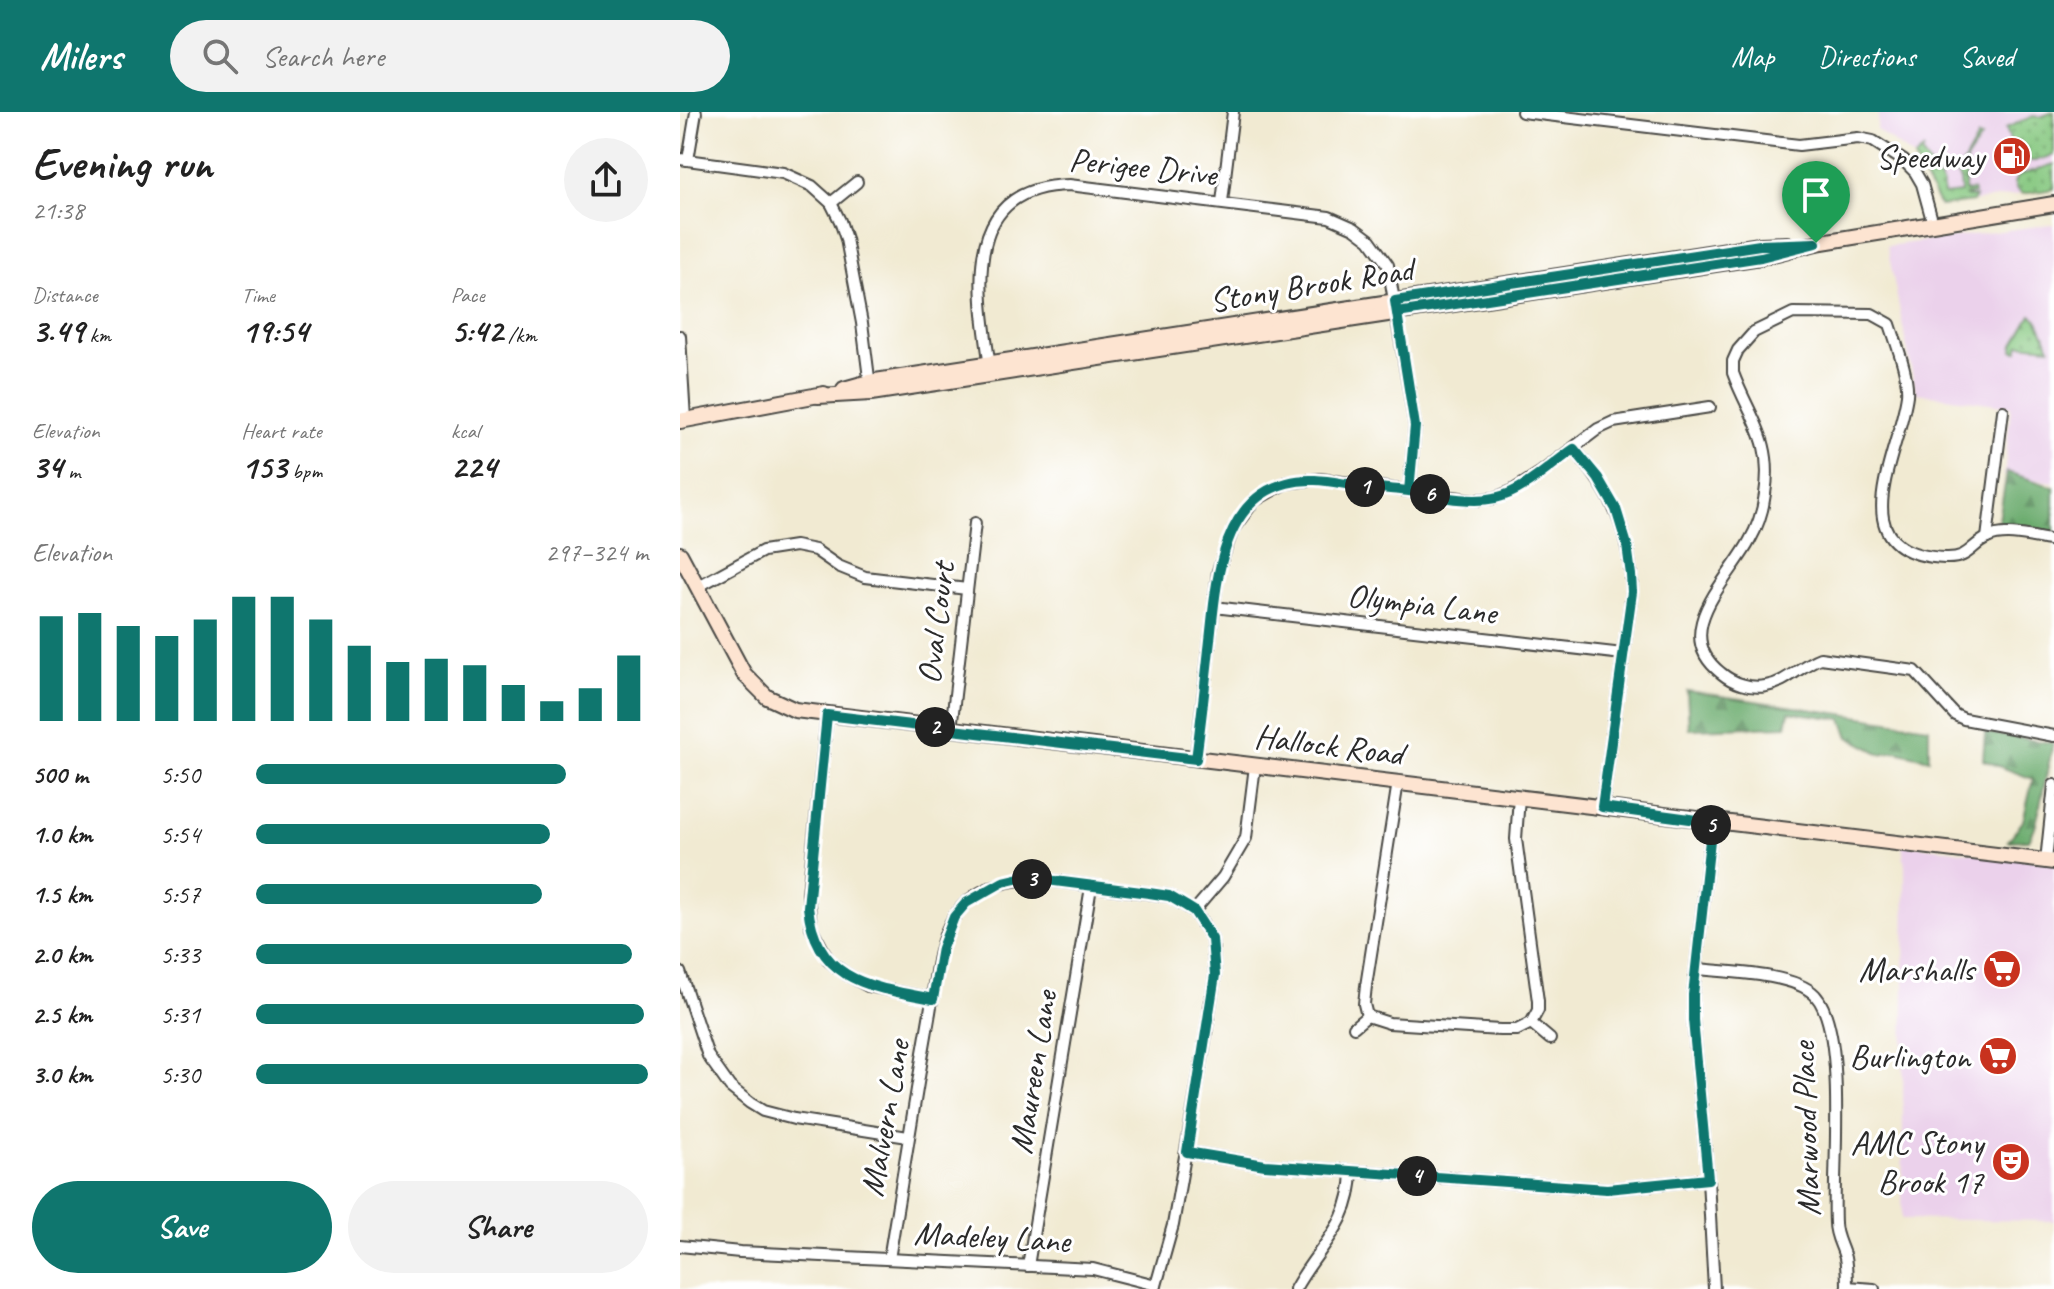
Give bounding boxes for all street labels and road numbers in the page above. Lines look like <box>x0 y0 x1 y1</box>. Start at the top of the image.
street label: Perigee Drive <box>1067 137 1221 196</box>
street label: Stony Brook Road <box>1206 246 1420 322</box>
street label: Oval Court <box>907 556 965 686</box>
street label: Olympia Lane <box>1345 573 1502 634</box>
street label: Hallock Road <box>1252 714 1411 776</box>
street label: Maureen Lane <box>998 986 1067 1157</box>
street label: Malvern Lane <box>850 1034 920 1200</box>
street label: Marwood Place <box>1781 1039 1830 1217</box>
street label: Madeley Lane <box>913 1211 1073 1262</box>

